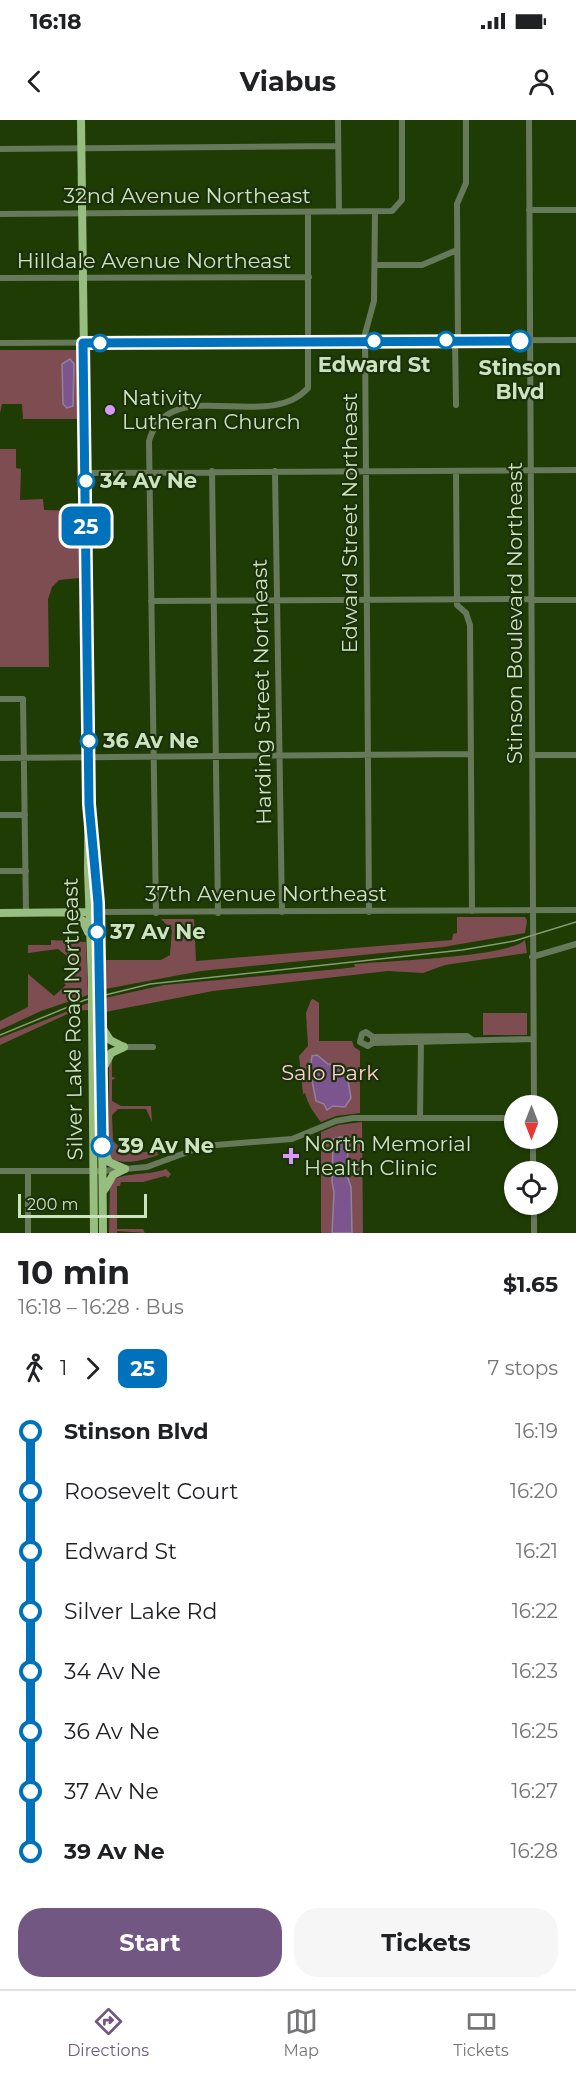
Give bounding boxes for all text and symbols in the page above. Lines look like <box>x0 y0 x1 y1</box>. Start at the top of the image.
text: 16:18 <box>30 8 82 35</box>
icon: back <box>18 65 51 98</box>
text: Viabus <box>240 65 336 98</box>
icon: person <box>525 65 558 98</box>
street label: 32nd Avenue Northeast <box>63 183 311 208</box>
street label: Hilldale Avenue Northeast <box>17 248 291 273</box>
marker: Stinson Blvd <box>509 330 531 352</box>
unlabelled marker <box>437 331 455 349</box>
marker: Edward St <box>365 332 383 350</box>
unlabelled marker <box>91 334 109 352</box>
place label: Edward St <box>318 352 430 377</box>
place label: Stinson Blvd <box>479 355 561 404</box>
place label: Nativity Lutheran Church <box>122 385 301 434</box>
street label: Edward Street Northeast <box>337 393 362 653</box>
marker: Nativity Lutheran Church <box>103 403 117 417</box>
street label: Stinson Boulevard Northeast <box>502 462 527 764</box>
place label: 34 Av Ne <box>99 468 197 493</box>
marker: 34 Av Ne <box>77 472 95 490</box>
line badge: 25 <box>59 506 113 546</box>
text: 25 <box>74 514 98 539</box>
street label: Harding Street Northeast <box>247 559 276 825</box>
place label: 36 Av Ne <box>102 728 199 753</box>
marker: 36 Av Ne <box>80 732 98 750</box>
street label: Silver Lake Road Northeast <box>58 878 87 1161</box>
street label: 37th Avenue Northeast <box>145 881 387 906</box>
place label: 37 Av Ne <box>109 919 205 944</box>
marker: 37 Av Ne <box>88 923 106 941</box>
park label: Salo Park <box>281 1060 379 1085</box>
north arrow <box>504 1095 558 1149</box>
map controls <box>504 1095 558 1215</box>
place label: North Memorial Health Clinic <box>304 1131 471 1180</box>
place label: 39 Av Ne <box>117 1133 214 1158</box>
marker: 39 Av Ne <box>91 1135 113 1157</box>
marker: North Memorial Health Clinic <box>282 1147 300 1165</box>
button: locate <box>504 1161 558 1215</box>
scale bar <box>18 1191 147 1218</box>
text: 200 m <box>27 1195 78 1214</box>
text: 10 min <box>18 1252 130 1292</box>
text: $1.65 <box>503 1271 558 1298</box>
text: 16:18 – 16:28 · Bus <box>18 1295 184 1319</box>
icon: walk <box>18 1352 51 1385</box>
icon: forward <box>76 1352 109 1385</box>
text: 1 <box>60 1356 67 1380</box>
text: 25 <box>130 1356 155 1381</box>
text: 7 stops <box>488 1356 558 1380</box>
text: Stinson Blvd <box>64 1418 208 1445</box>
text: 16:19 <box>515 1419 558 1443</box>
text: Roosevelt Court <box>64 1478 238 1505</box>
text: 16:20 <box>510 1479 558 1503</box>
text: Edward St <box>64 1538 177 1565</box>
text: 16:21 <box>516 1539 558 1563</box>
text: Silver Lake Rd <box>64 1598 217 1625</box>
text: 16:22 <box>512 1599 558 1623</box>
text: 34 Av Ne <box>64 1658 161 1685</box>
text: 16:23 <box>512 1659 558 1683</box>
text: 36 Av Ne <box>64 1718 160 1745</box>
text: 16:25 <box>512 1719 558 1743</box>
text: 37 Av Ne <box>64 1778 159 1805</box>
text: 16:27 <box>511 1779 558 1803</box>
text: 39 Av Ne <box>64 1838 165 1865</box>
text: 16:28 <box>510 1839 558 1863</box>
button: Start <box>18 1908 282 1977</box>
button: Tickets <box>294 1908 558 1977</box>
tab: Directions <box>67 2005 149 2060</box>
tab: Map <box>283 2005 319 2060</box>
tab: Tickets <box>453 2005 509 2060</box>

